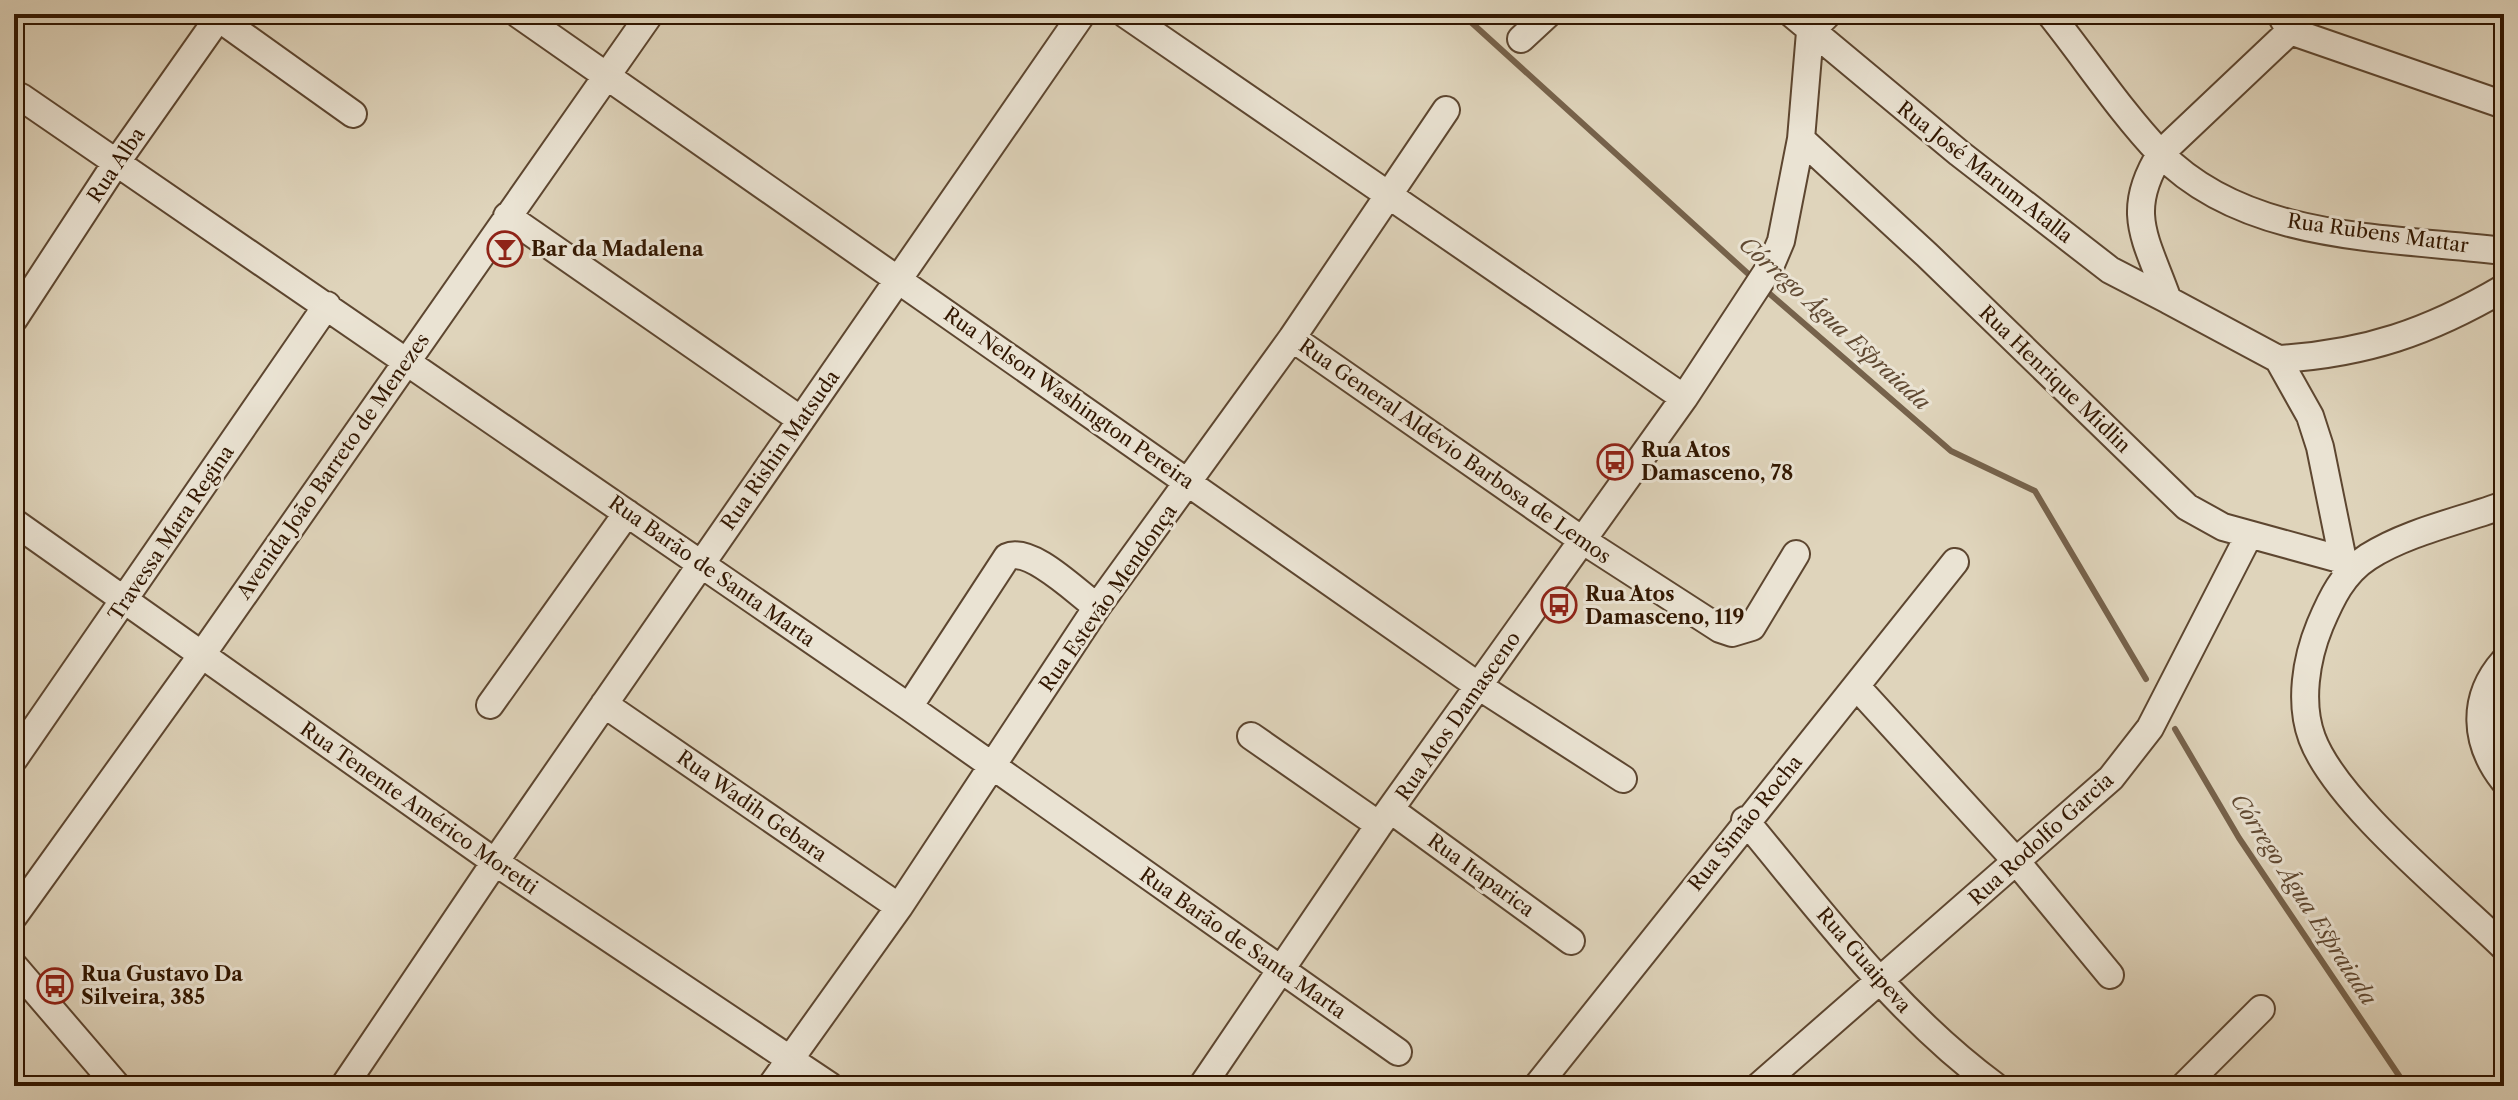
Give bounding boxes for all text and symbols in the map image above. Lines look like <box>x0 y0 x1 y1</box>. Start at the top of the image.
street label: Rua José Marum Atalla <box>1893 96 2078 248</box>
street label: Rua Alba <box>82 123 150 207</box>
street label: Rua Rubens Mattar <box>2286 208 2471 258</box>
bar icon: Bar da Madalena <box>486 230 524 268</box>
water label: Córrego Água Espraiada <box>1734 230 1936 416</box>
place label: Bar da Madalena <box>531 237 704 261</box>
street label: Rua Henrique Midlin <box>1974 300 2136 458</box>
street label: Rua Nelson Washington Pereira <box>939 302 1199 494</box>
street label: Avenida João Barreto de Menezes <box>231 328 434 604</box>
street label: Rua General Aldévio Barbosa de Lemos <box>1294 333 1616 569</box>
street label: Rua Rishin Matsuda <box>716 365 845 535</box>
place label: Rua Atos Damasceno, 78 <box>1641 438 1793 485</box>
street label: Travessa Mara Regina <box>103 440 239 625</box>
bus stop icon: Rua Atos Damasceno, 78 <box>1596 443 1634 481</box>
street label: Rua Barão de Santa Marta <box>604 490 820 652</box>
street label: Rua Estevão Mendonça <box>1034 499 1182 696</box>
place label: Rua Atos Damasceno, 119 <box>1585 582 1745 629</box>
bus stop icon: Rua Atos Damasceno, 119 <box>1540 586 1578 624</box>
street label: Rua Atos Damasceno <box>1391 627 1525 805</box>
street label: Rua Tenente Américo Moretti <box>296 717 542 899</box>
street label: Rua Wadih Gebara <box>672 745 832 867</box>
street label: Rua Simão Rocha <box>1683 750 1807 896</box>
street label: Rua Rodolfo Garcia <box>1964 768 2119 910</box>
water label: Córrego Água Espraiada <box>2225 788 2383 1010</box>
street label: Rua Itaparica <box>1423 828 1539 922</box>
street label: Rua Barão de Santa Marta <box>1135 862 1351 1024</box>
street label: Rua Guaipeva <box>1812 902 1917 1018</box>
place label: Rua Gustavo Da Silveira, 385 <box>81 962 243 1009</box>
bus stop icon: Rua Gustavo Da Silveira, 385 <box>36 967 74 1005</box>

